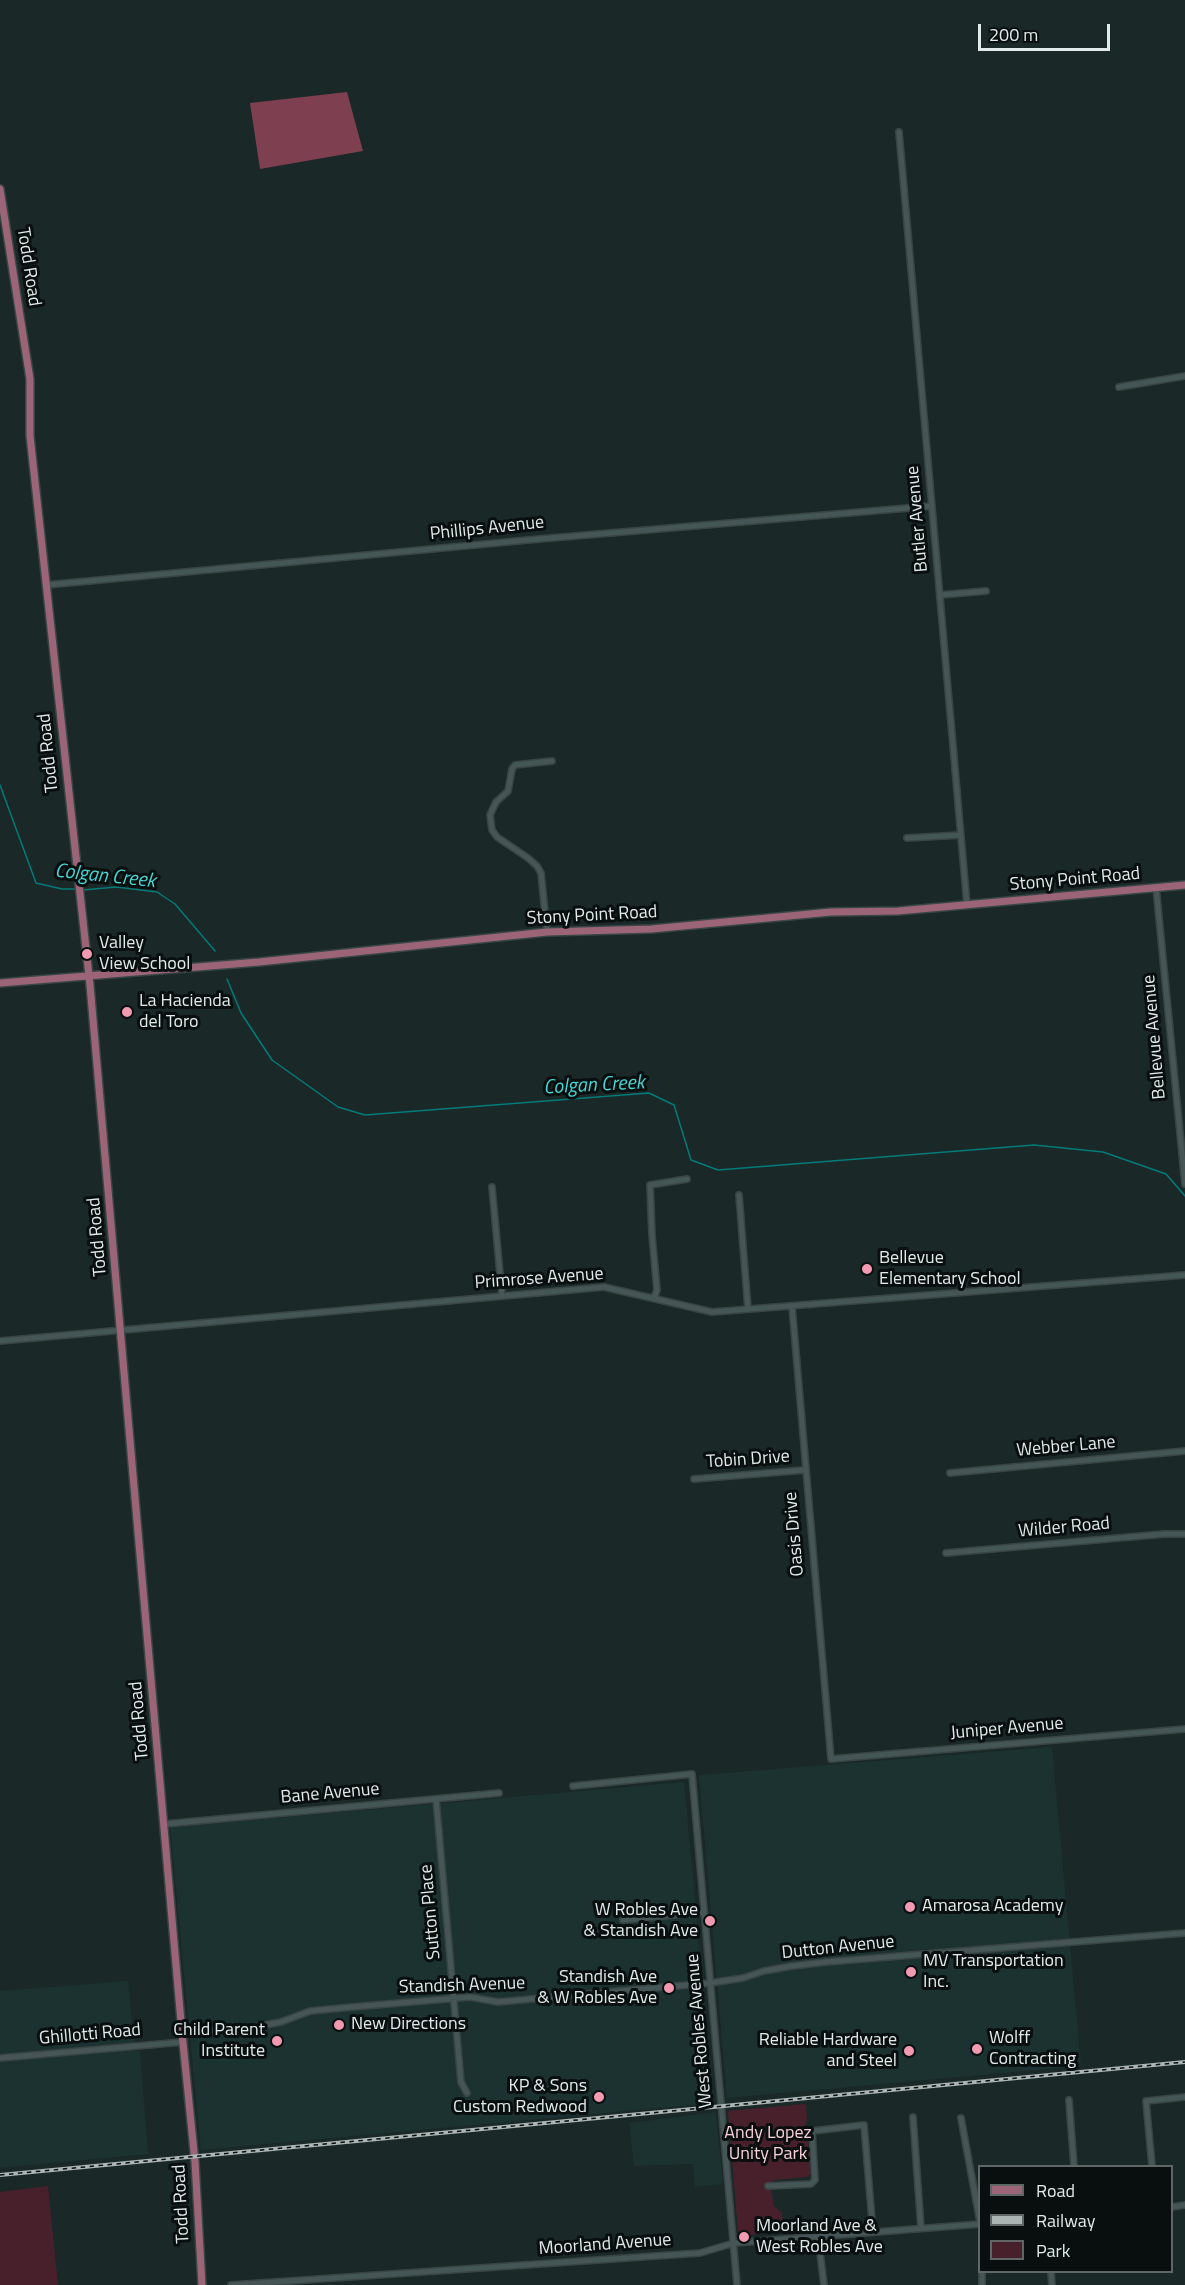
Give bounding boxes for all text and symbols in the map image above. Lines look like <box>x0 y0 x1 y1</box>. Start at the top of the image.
scale bar <box>981 12 1113 50</box>
text: 200 m <box>989 21 1038 48</box>
street label: Todd Road <box>11 226 45 308</box>
street label: Butler Avenue <box>903 465 933 573</box>
street label: Phillips Avenue <box>429 512 545 546</box>
street label: Todd Road <box>34 712 64 794</box>
water label: Colgan Creek <box>53 860 157 894</box>
street label: Stony Point Road <box>1009 864 1141 896</box>
street label: Stony Point Road <box>526 902 658 930</box>
place label: Valley View School <box>99 933 191 976</box>
marker: Valley View School <box>80 947 94 961</box>
street label: Bellevue Avenue <box>1139 974 1171 1100</box>
place label: La Hacienda del Toro <box>139 991 231 1034</box>
marker: La Hacienda del Toro <box>120 1005 134 1019</box>
water label: Colgan Creek <box>543 1071 645 1101</box>
street label: Todd Road <box>84 1197 112 1277</box>
place label: Bellevue Elementary School <box>879 1248 1021 1290</box>
marker: Bellevue Elementary School <box>860 1262 874 1276</box>
street label: Primrose Avenue <box>474 1264 604 1294</box>
street label: Webber Lane <box>1016 1432 1116 1462</box>
street label: Tobin Drive <box>705 1446 791 1474</box>
street label: Oasis Drive <box>781 1491 809 1577</box>
street label: Wilder Road <box>1017 1513 1111 1543</box>
street label: Todd Road <box>126 1681 154 1761</box>
street label: Juniper Avenue <box>950 1713 1064 1745</box>
street label: Bane Avenue <box>280 1779 380 1809</box>
street label: Sutton Place <box>416 1863 446 1961</box>
place label: Amarosa Academy <box>922 1896 1063 1918</box>
place label: W Robles Ave & Standish Ave <box>584 1900 698 1942</box>
marker: Amarosa Academy <box>903 1900 917 1914</box>
marker: W Robles Ave & Standish Ave <box>703 1914 717 1928</box>
street label: Dutton Avenue <box>781 1931 895 1965</box>
place label: MV Transportation Inc. <box>923 1951 1064 1994</box>
street label: West Robles Avenue <box>682 1953 718 2109</box>
marker: MV Transportation Inc. <box>904 1965 918 1979</box>
place label: Standish Ave & W Robles Ave <box>537 1967 657 2010</box>
street label: Standish Avenue <box>398 1973 526 1999</box>
marker: Standish Ave & W Robles Ave <box>662 1981 676 1995</box>
place label: New Directions <box>351 2014 466 2036</box>
marker: New Directions <box>332 2018 346 2032</box>
street label: Ghillotti Road <box>38 2020 142 2050</box>
place label: Child Parent Institute <box>173 2020 265 2062</box>
place label: Wolff Contracting <box>989 2028 1076 2070</box>
place label: Reliable Hardware and Steel <box>759 2030 897 2072</box>
marker: Child Parent Institute <box>270 2034 284 2048</box>
marker: Wolff Contracting <box>970 2042 984 2056</box>
marker: Reliable Hardware and Steel <box>902 2044 916 2058</box>
place label: KP & Sons Custom Redwood <box>453 2076 587 2118</box>
marker: KP & Sons Custom Redwood <box>592 2090 606 2104</box>
park label: Andy Lopez Unity Park <box>724 2123 812 2166</box>
street label: Todd Road <box>169 2164 195 2244</box>
legend <box>978 2165 1173 2273</box>
text: Road <box>1036 2177 1075 2204</box>
text: Railway <box>1036 2207 1095 2234</box>
place label: Moorland Ave & West Robles Ave <box>756 2216 883 2258</box>
street label: Moorland Avenue <box>538 2230 672 2260</box>
marker: Moorland Ave & West Robles Ave <box>737 2230 751 2244</box>
text: Park <box>1036 2237 1070 2264</box>

